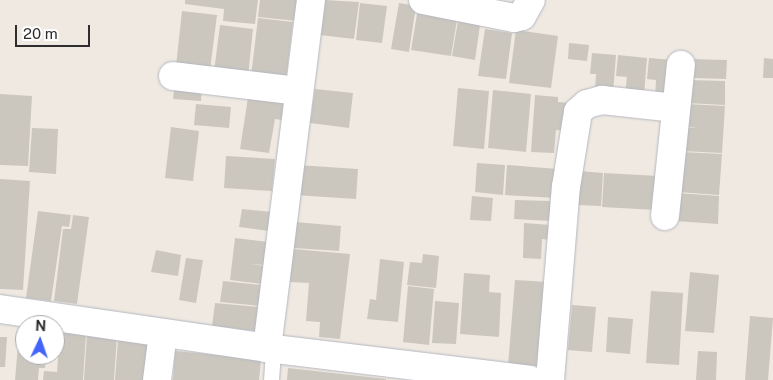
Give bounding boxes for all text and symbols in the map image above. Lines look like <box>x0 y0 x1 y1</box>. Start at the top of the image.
scale bar <box>18 15 92 47</box>
text: 20 m <box>23 25 58 42</box>
north arrow <box>15 315 65 365</box>
text: N <box>35 318 47 334</box>

